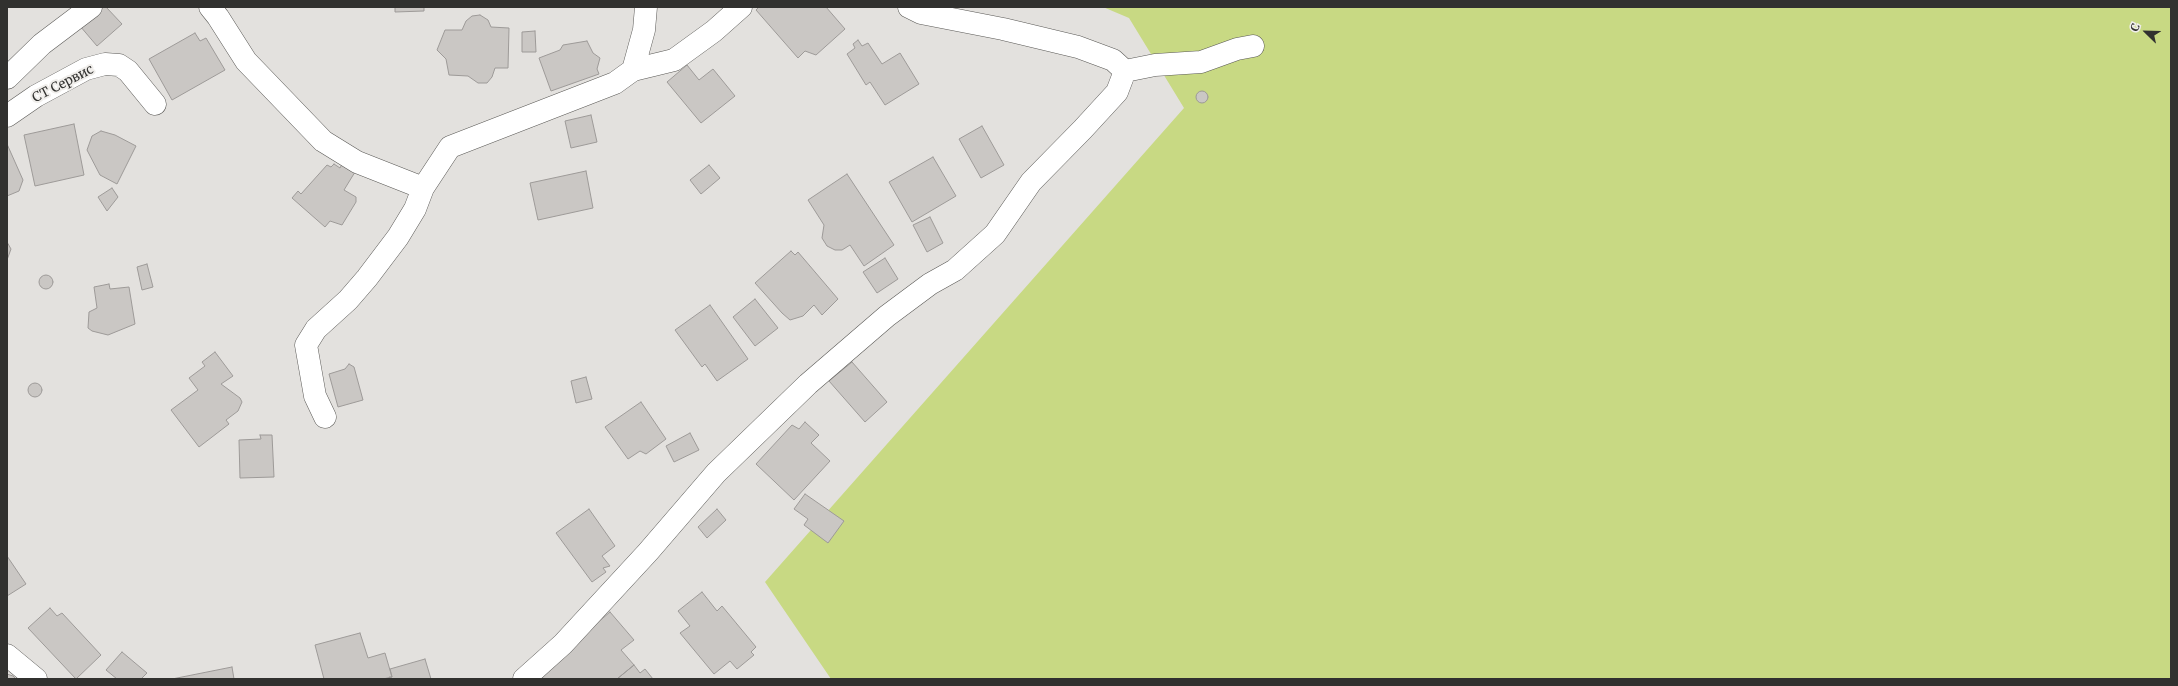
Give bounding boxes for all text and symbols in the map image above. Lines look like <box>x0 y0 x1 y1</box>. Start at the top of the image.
north arrow <box>2126 12 2166 52</box>
text: С <box>2127 21 2143 33</box>
street label: СТ Сервис <box>30 62 96 106</box>

